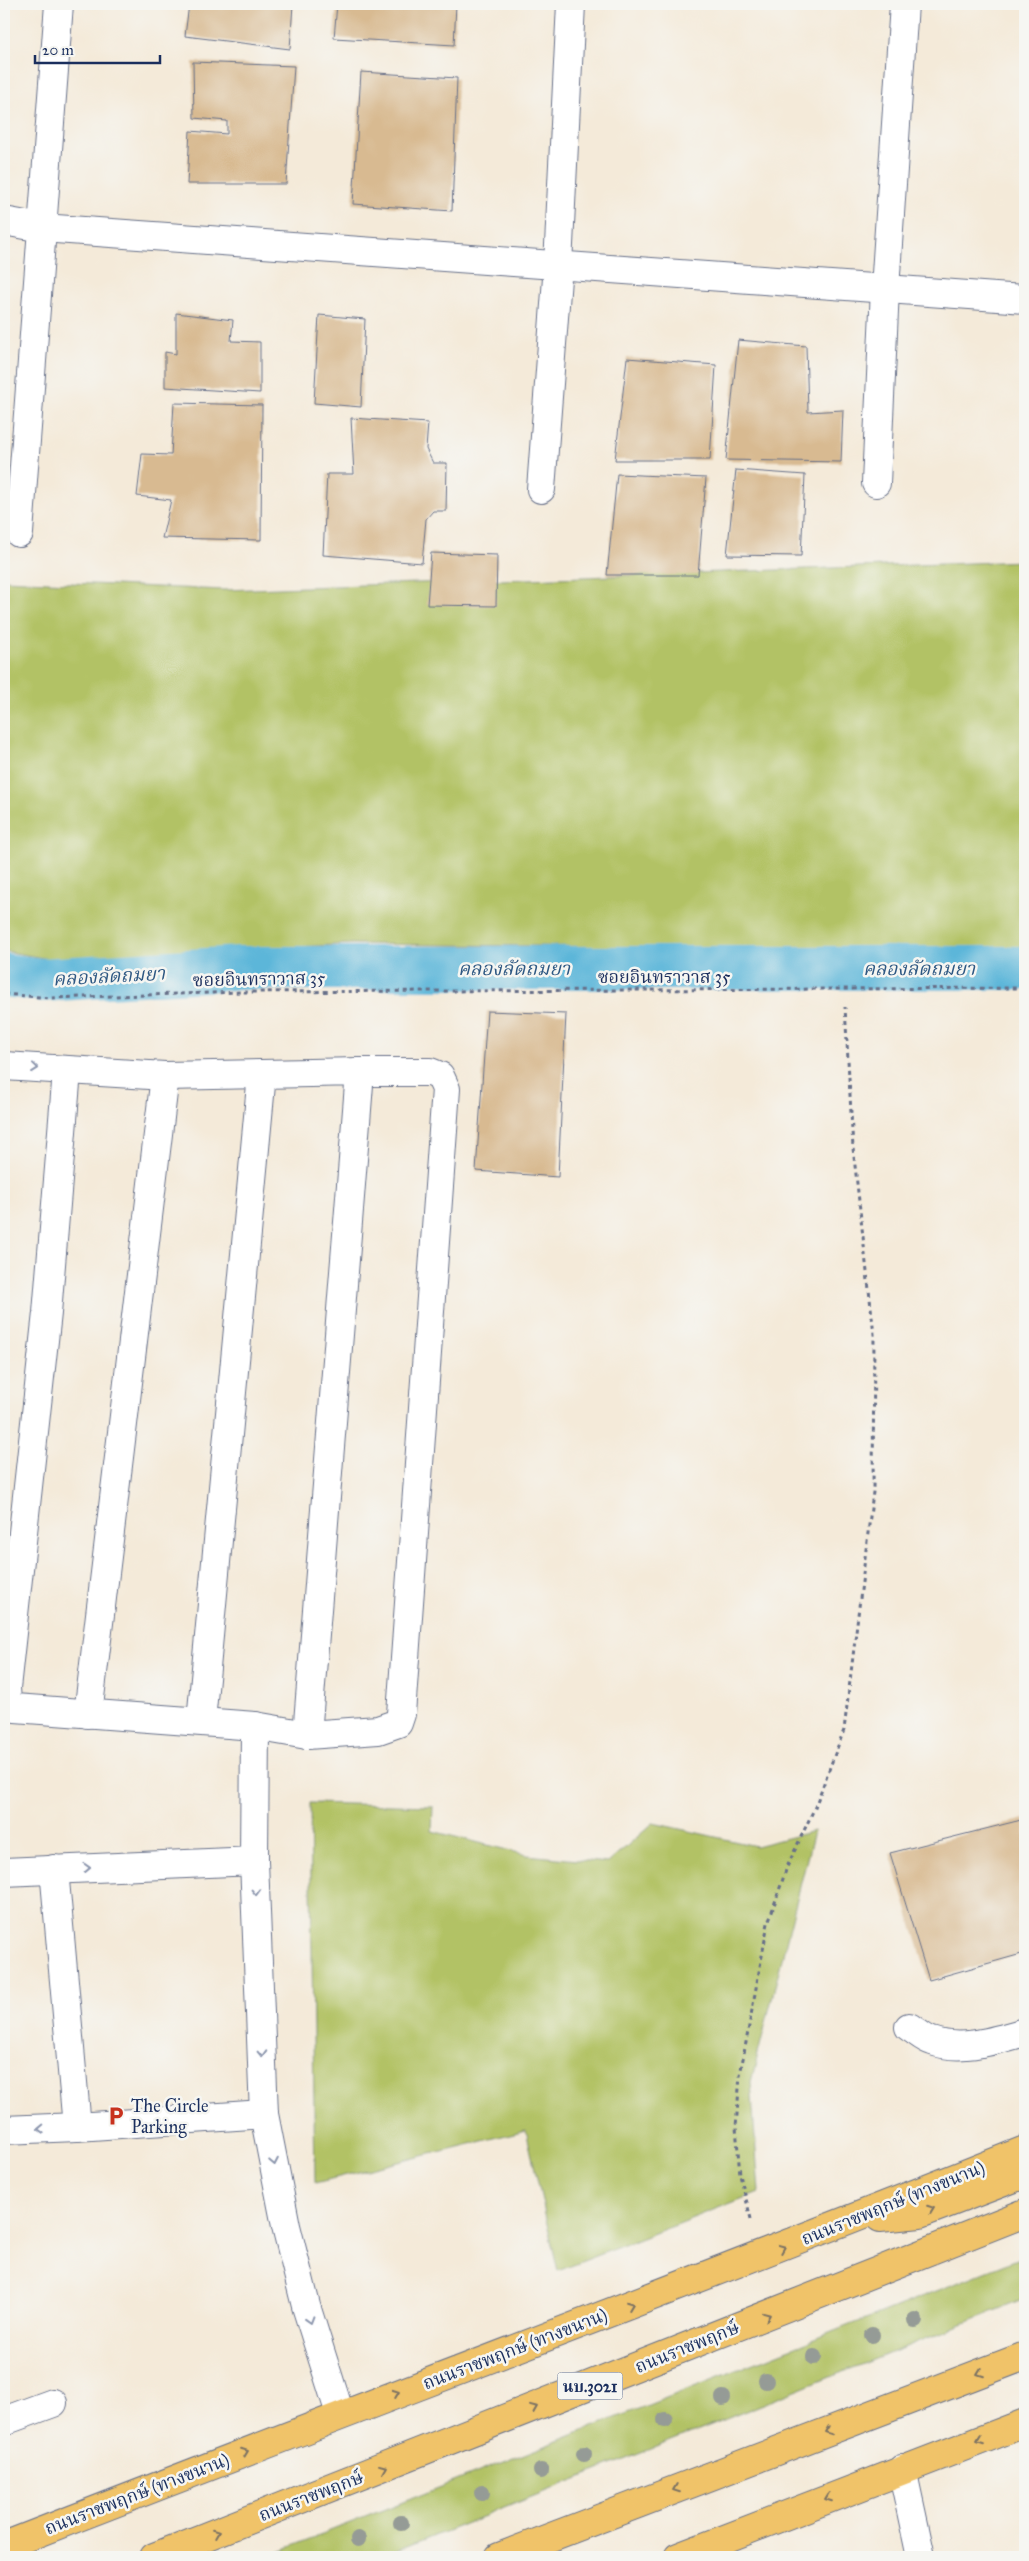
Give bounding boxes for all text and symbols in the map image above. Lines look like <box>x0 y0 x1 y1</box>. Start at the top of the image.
scale bar <box>35 32 160 64</box>
text: 20 m <box>42 41 74 59</box>
water label: คลองลัดถมยา <box>458 957 571 980</box>
water label: คลองลัดถมยา <box>863 957 976 980</box>
water label: คลองลัดถมยา <box>52 962 166 990</box>
street label: ซอยอินทราวาส 35 <box>598 966 731 988</box>
street label: ซอยอินทราวาส 35 <box>192 967 326 991</box>
one-way arrow <box>32 1062 40 1073</box>
one-way arrow <box>84 1862 92 1873</box>
one-way arrow <box>250 1888 261 1896</box>
one-way arrow <box>257 2050 267 2058</box>
place label: The Circle Parking <box>131 2095 208 2139</box>
parking icon: The Circle Parking <box>105 2105 127 2127</box>
one-way arrow <box>37 2123 45 2134</box>
street label: ถนนราชพฤกษ์ (ทางขนาน) <box>798 2156 988 2251</box>
one-way arrow <box>268 2158 278 2166</box>
one-way arrow <box>927 2205 935 2215</box>
one-way arrow <box>777 2243 786 2254</box>
one-way arrow <box>625 2301 634 2311</box>
street label: ถนนราชพฤกษ์ (ทางขนาน) <box>420 2304 611 2395</box>
one-way arrow <box>762 2311 771 2322</box>
one-way arrow <box>305 2316 315 2324</box>
street label: ถนนราชพฤกษ์ <box>632 2316 743 2378</box>
one-way arrow <box>976 2367 985 2377</box>
road number: นบ.3021 <box>558 2372 622 2400</box>
one-way arrow <box>391 2389 400 2399</box>
one-way arrow <box>529 2404 538 2414</box>
one-way arrow <box>824 2425 833 2435</box>
one-way arrow <box>976 2434 984 2444</box>
one-way arrow <box>240 2448 249 2458</box>
street label: ถนนราชพฤกษ์ (ทางขนาน) <box>42 2449 233 2540</box>
one-way arrow <box>378 2464 387 2474</box>
street label: ถนนราชพฤกษ์ <box>256 2466 367 2526</box>
one-way arrow <box>672 2483 681 2493</box>
one-way arrow <box>824 2492 833 2502</box>
one-way arrow <box>211 2529 219 2539</box>

